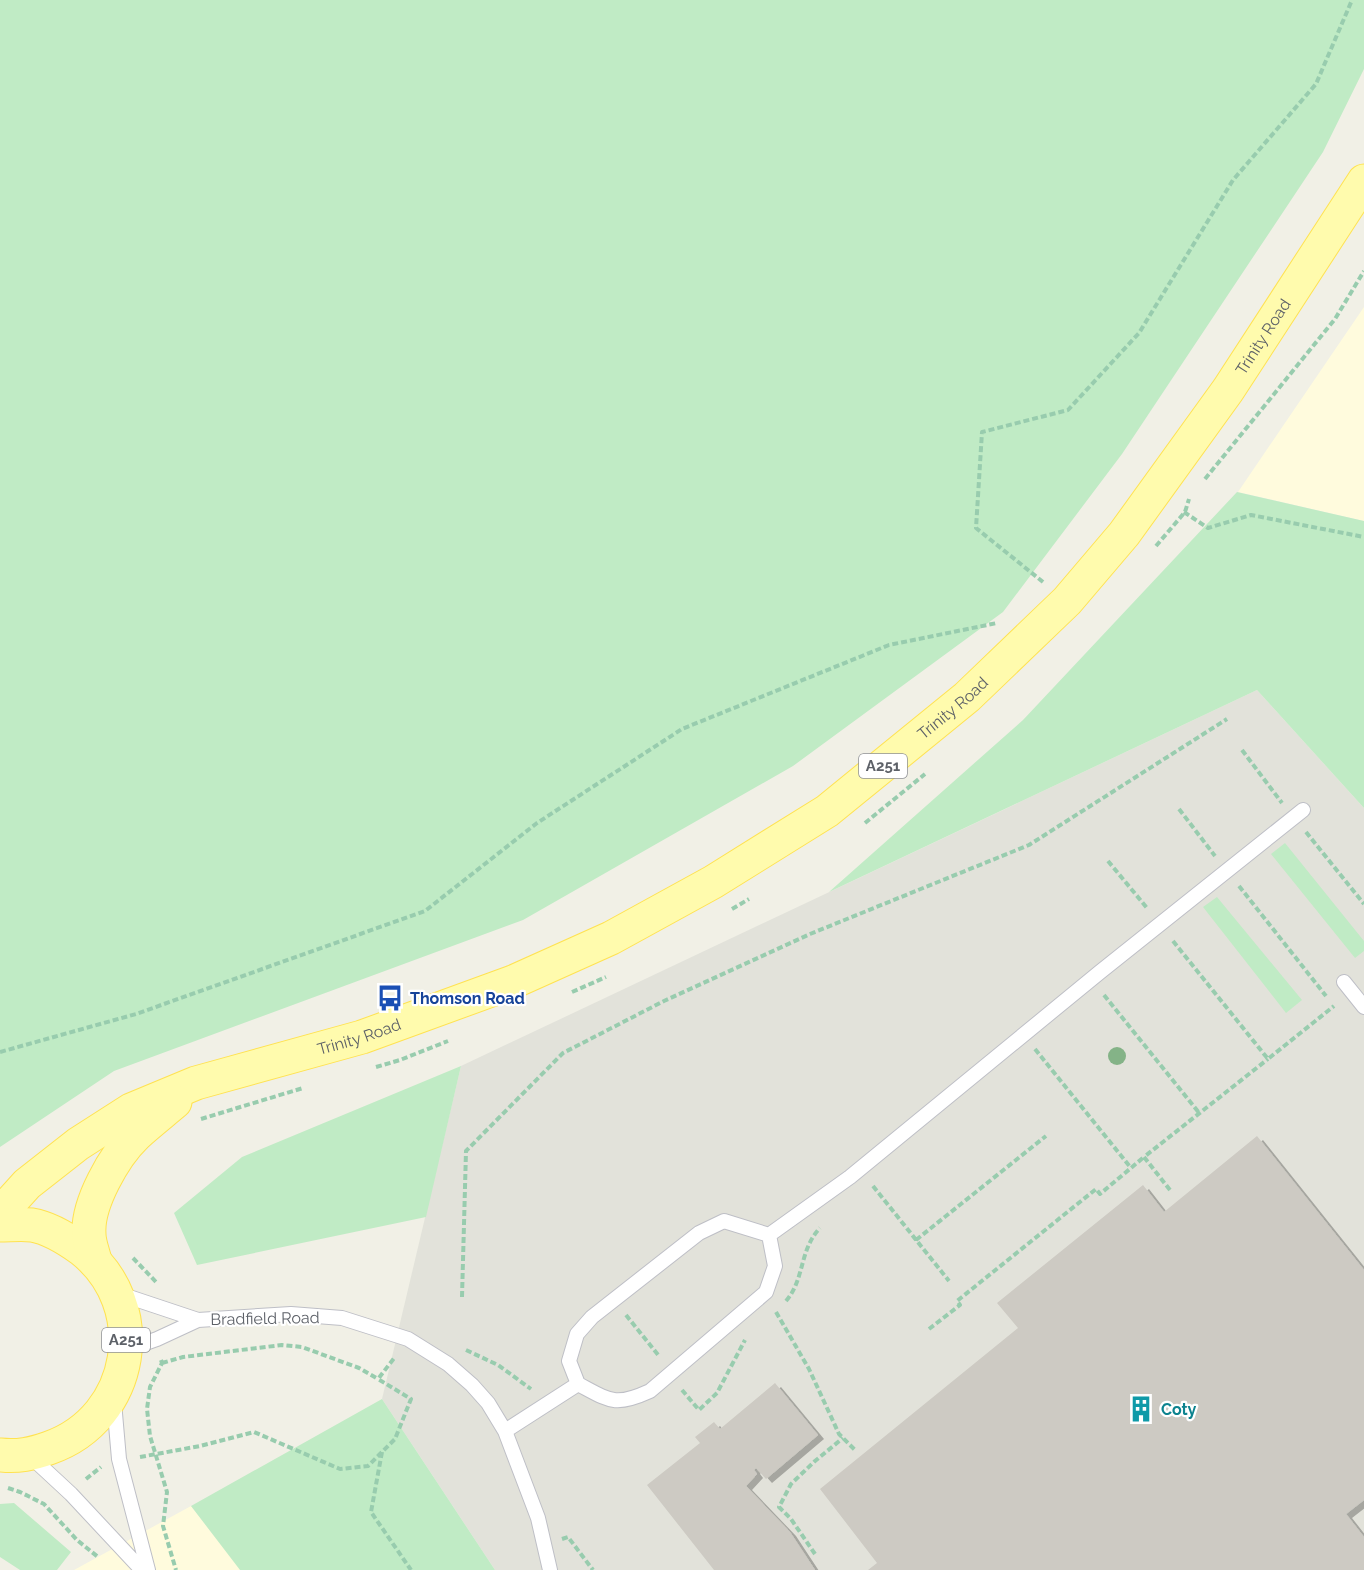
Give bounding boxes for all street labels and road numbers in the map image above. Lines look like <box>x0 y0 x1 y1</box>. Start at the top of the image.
street label: Trinity Road <box>1232 295 1295 378</box>
street label: Trinity Road <box>914 673 992 743</box>
road number: A251 <box>859 754 907 778</box>
street label: Trinity Road <box>315 1015 403 1059</box>
street label: Bradfield Road <box>210 1308 320 1329</box>
road number: A251 <box>102 1328 150 1352</box>

